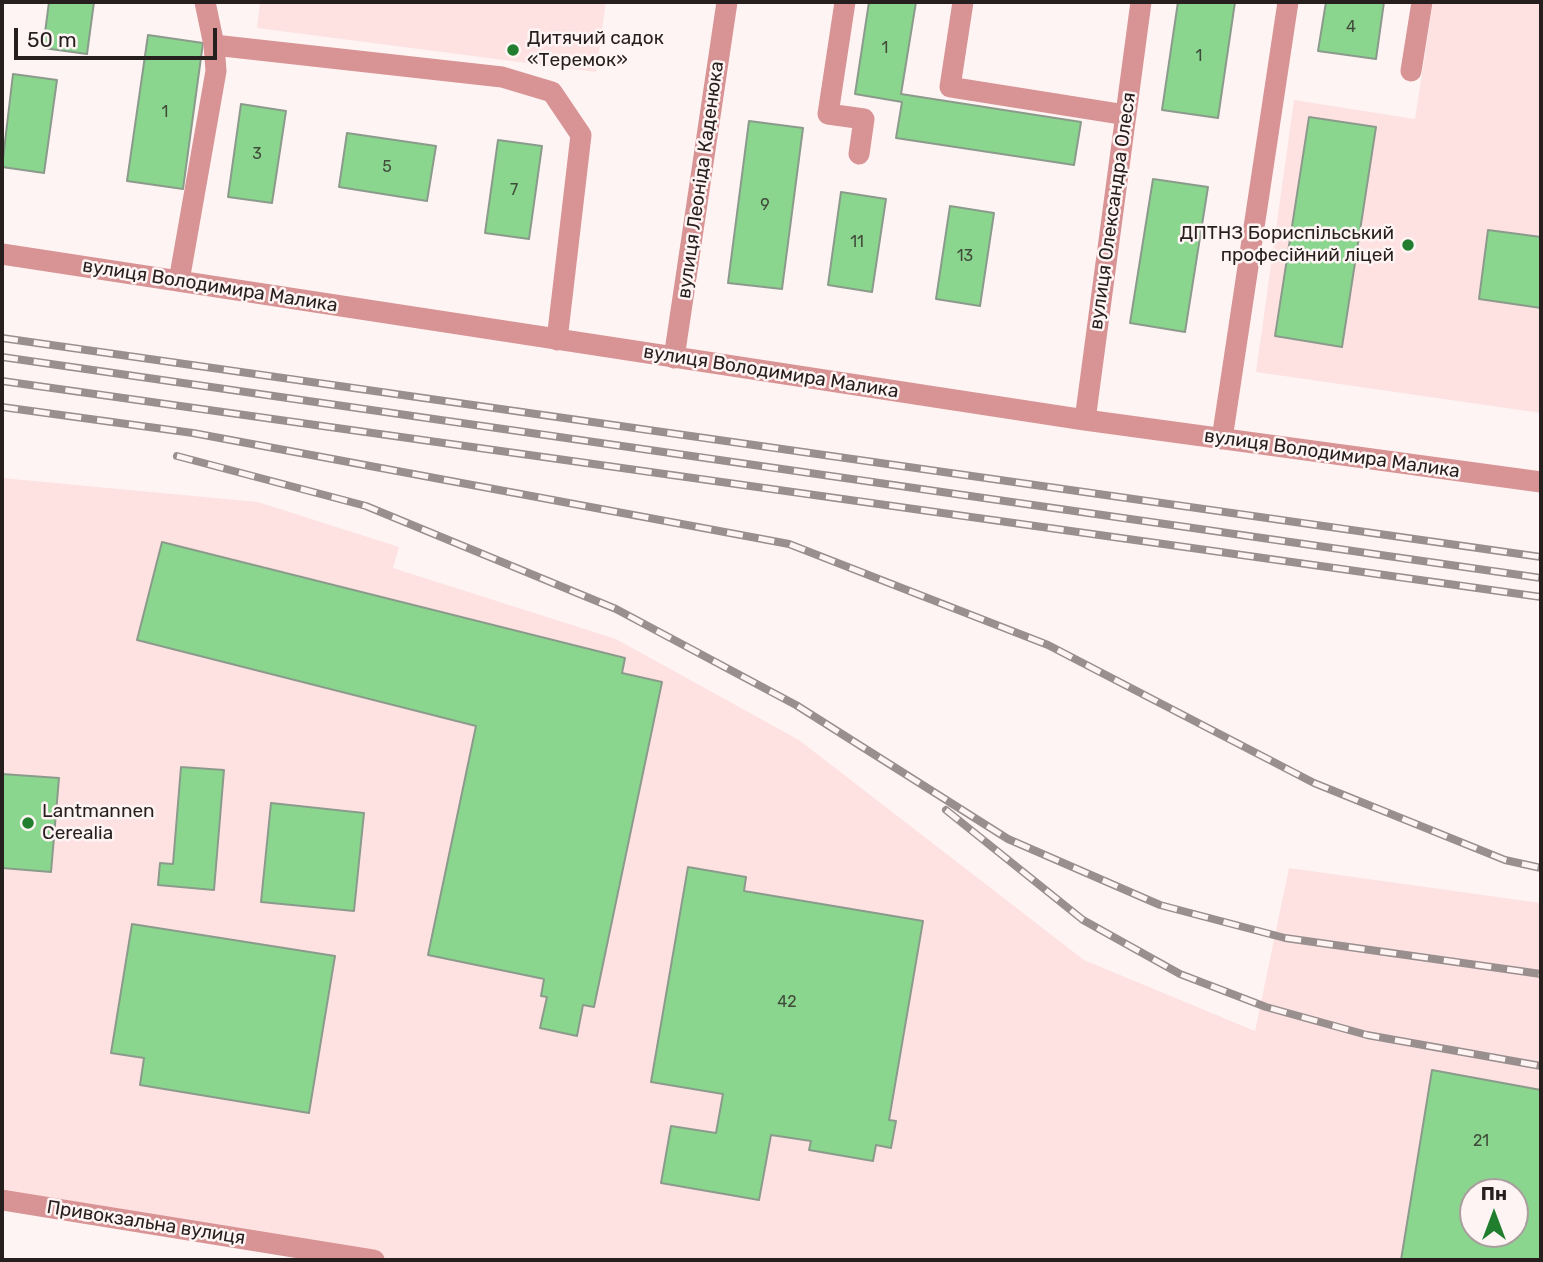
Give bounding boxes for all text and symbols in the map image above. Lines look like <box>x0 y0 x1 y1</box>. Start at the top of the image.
scale bar <box>18 14 220 58</box>
house number: 4 <box>1346 17 1356 37</box>
text: 50 m <box>27 27 77 52</box>
place label: Дитячий садок «Теремок» <box>527 28 664 72</box>
house number: 1 <box>882 38 888 58</box>
marker: Дитячий садок «Теремок» <box>505 42 521 58</box>
house number: 1 <box>1196 46 1202 66</box>
street label: вулиця Леоніда Каденюка <box>673 60 729 300</box>
street label: вулиця Олександра Олеся <box>1085 91 1141 331</box>
house number: 1 <box>162 102 168 122</box>
house number: 3 <box>252 144 262 164</box>
house number: 5 <box>382 157 392 177</box>
house number: 7 <box>510 180 518 200</box>
house number: 9 <box>760 195 770 215</box>
place label: ДПТНЗ Бориспільський професійний ліцей <box>1180 223 1394 267</box>
house number: 11 <box>850 232 864 252</box>
marker: ДПТНЗ Бориспільський професійний ліцей <box>1400 237 1416 253</box>
house number: 13 <box>957 246 973 266</box>
street label: вулиця Володимира Малика <box>81 255 339 317</box>
street label: вулиця Володимира Малика <box>642 341 900 403</box>
street label: вулиця Володимира Малика <box>1203 425 1461 483</box>
place label: Lantmannen Cerealia <box>42 801 155 845</box>
marker: Lantmannen Cerealia <box>20 815 36 831</box>
house number: 42 <box>777 992 797 1012</box>
house number: 21 <box>1473 1131 1489 1151</box>
north arrow <box>1459 1178 1529 1248</box>
text: Пн <box>1481 1182 1507 1205</box>
street label: Привокзальна вулиця <box>45 1196 247 1250</box>

